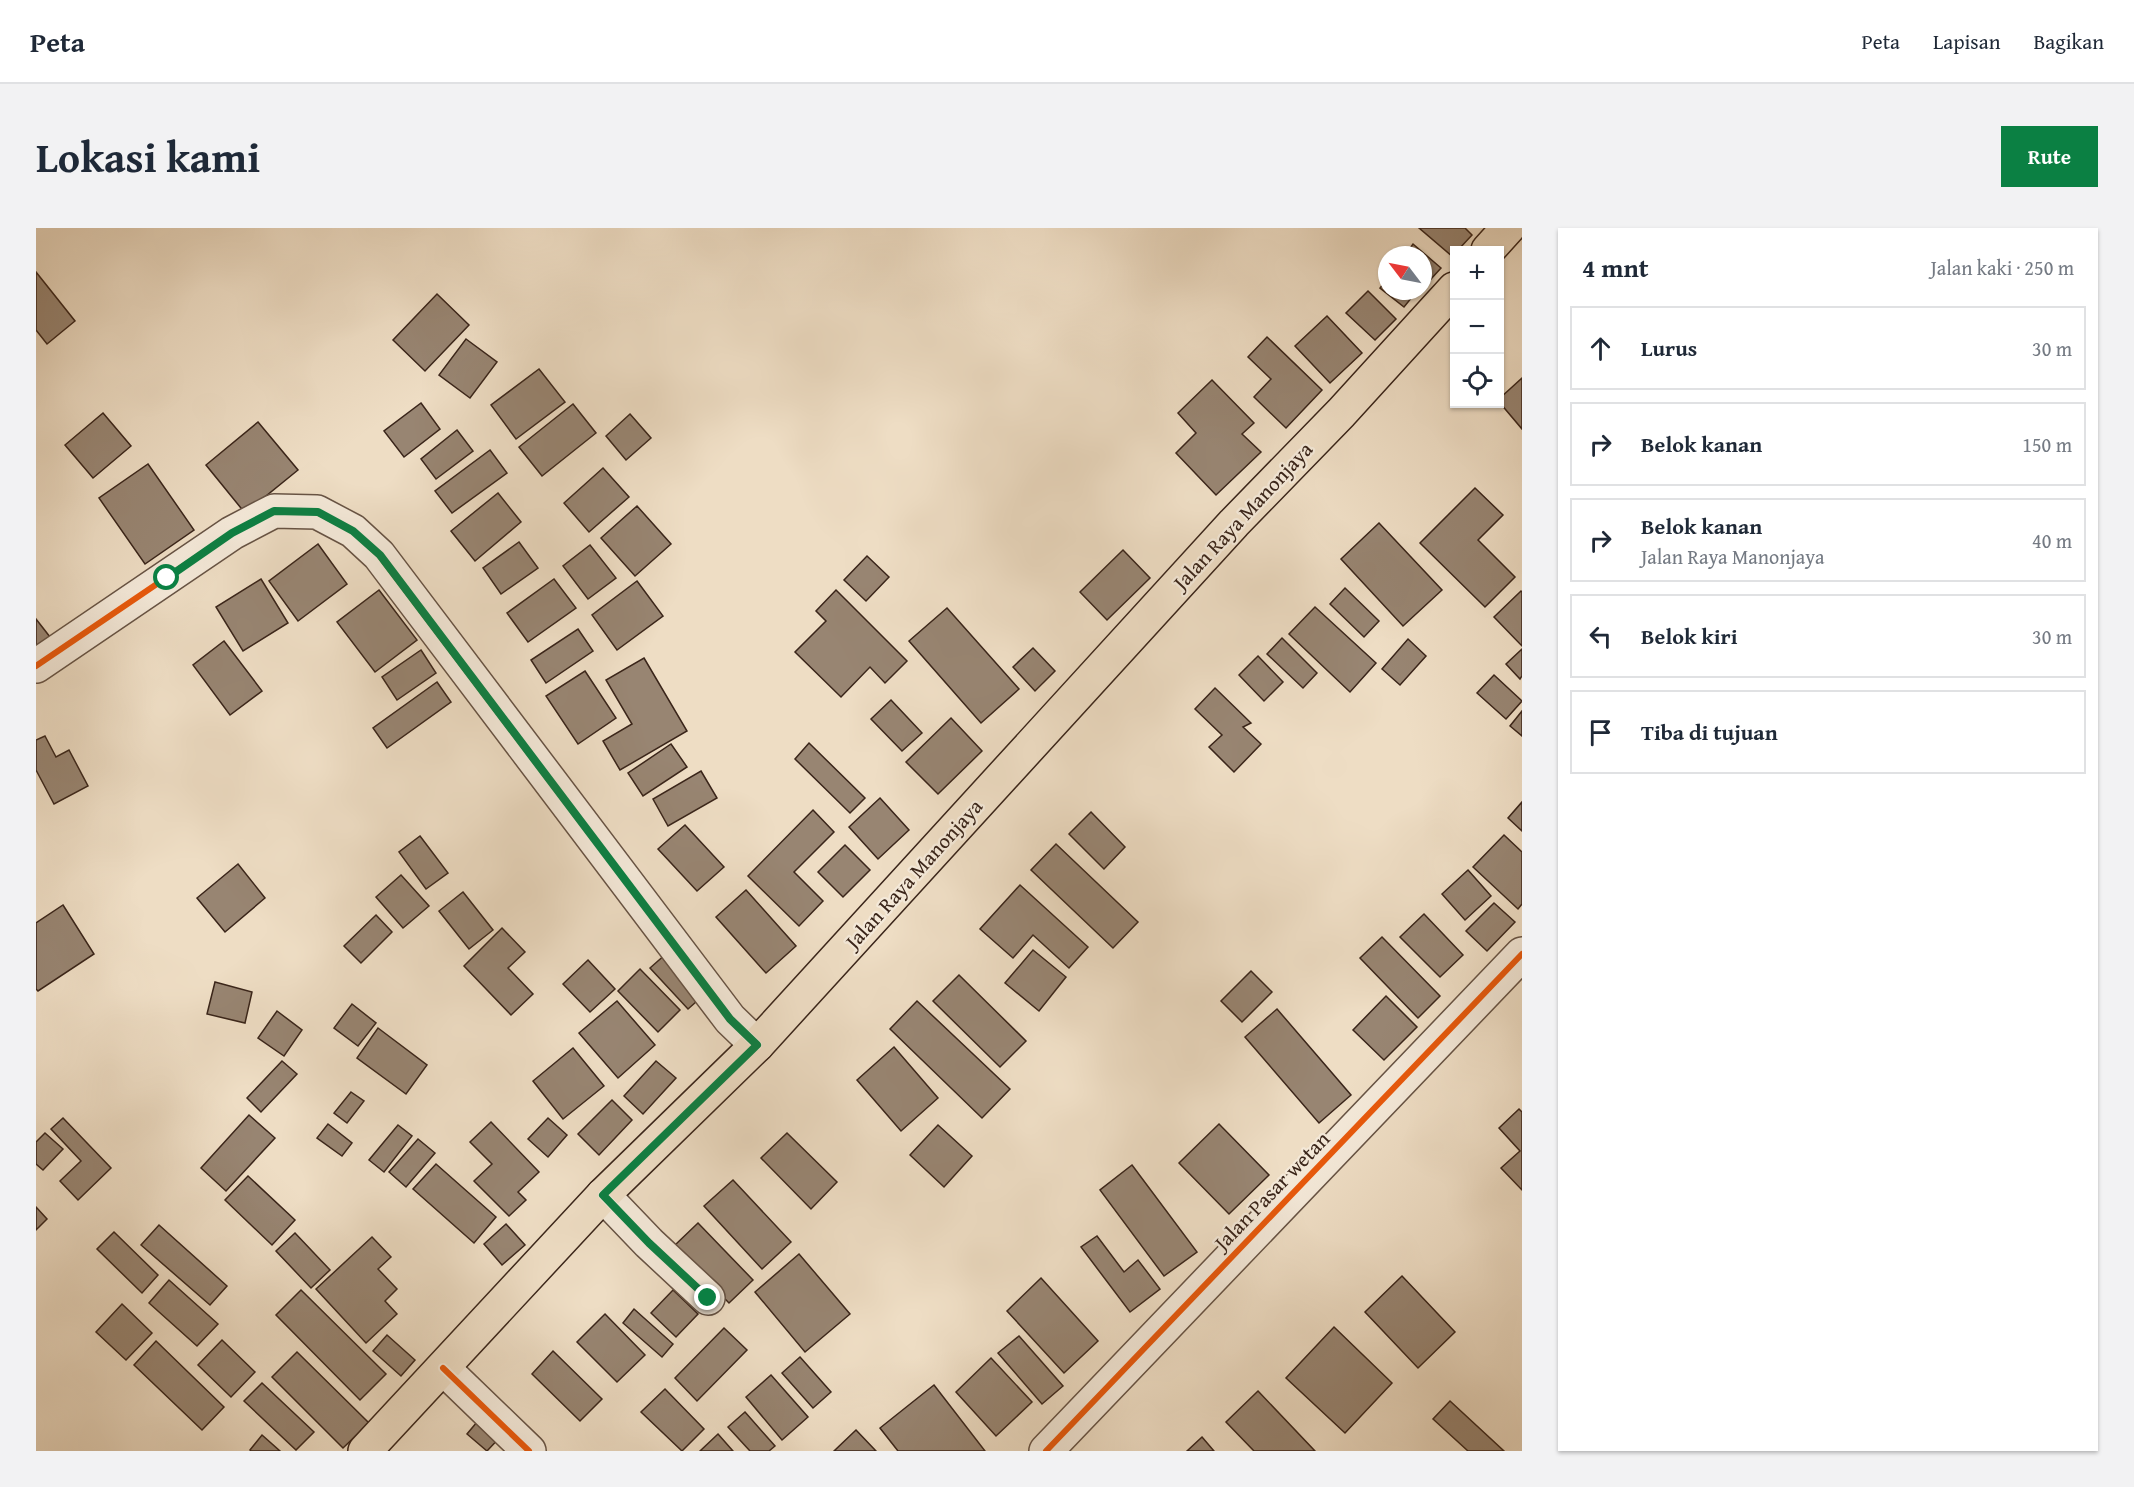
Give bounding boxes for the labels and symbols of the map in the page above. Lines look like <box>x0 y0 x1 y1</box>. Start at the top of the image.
north arrow <box>1378 246 1432 300</box>
street label: Jalan Raya Manonjaya <box>1164 435 1320 599</box>
route start <box>153 564 179 590</box>
street label: Jalan Raya Manonjaya <box>836 792 990 958</box>
street label: Jalan Pasar wetan <box>1205 1124 1337 1259</box>
route end <box>694 1284 720 1310</box>

